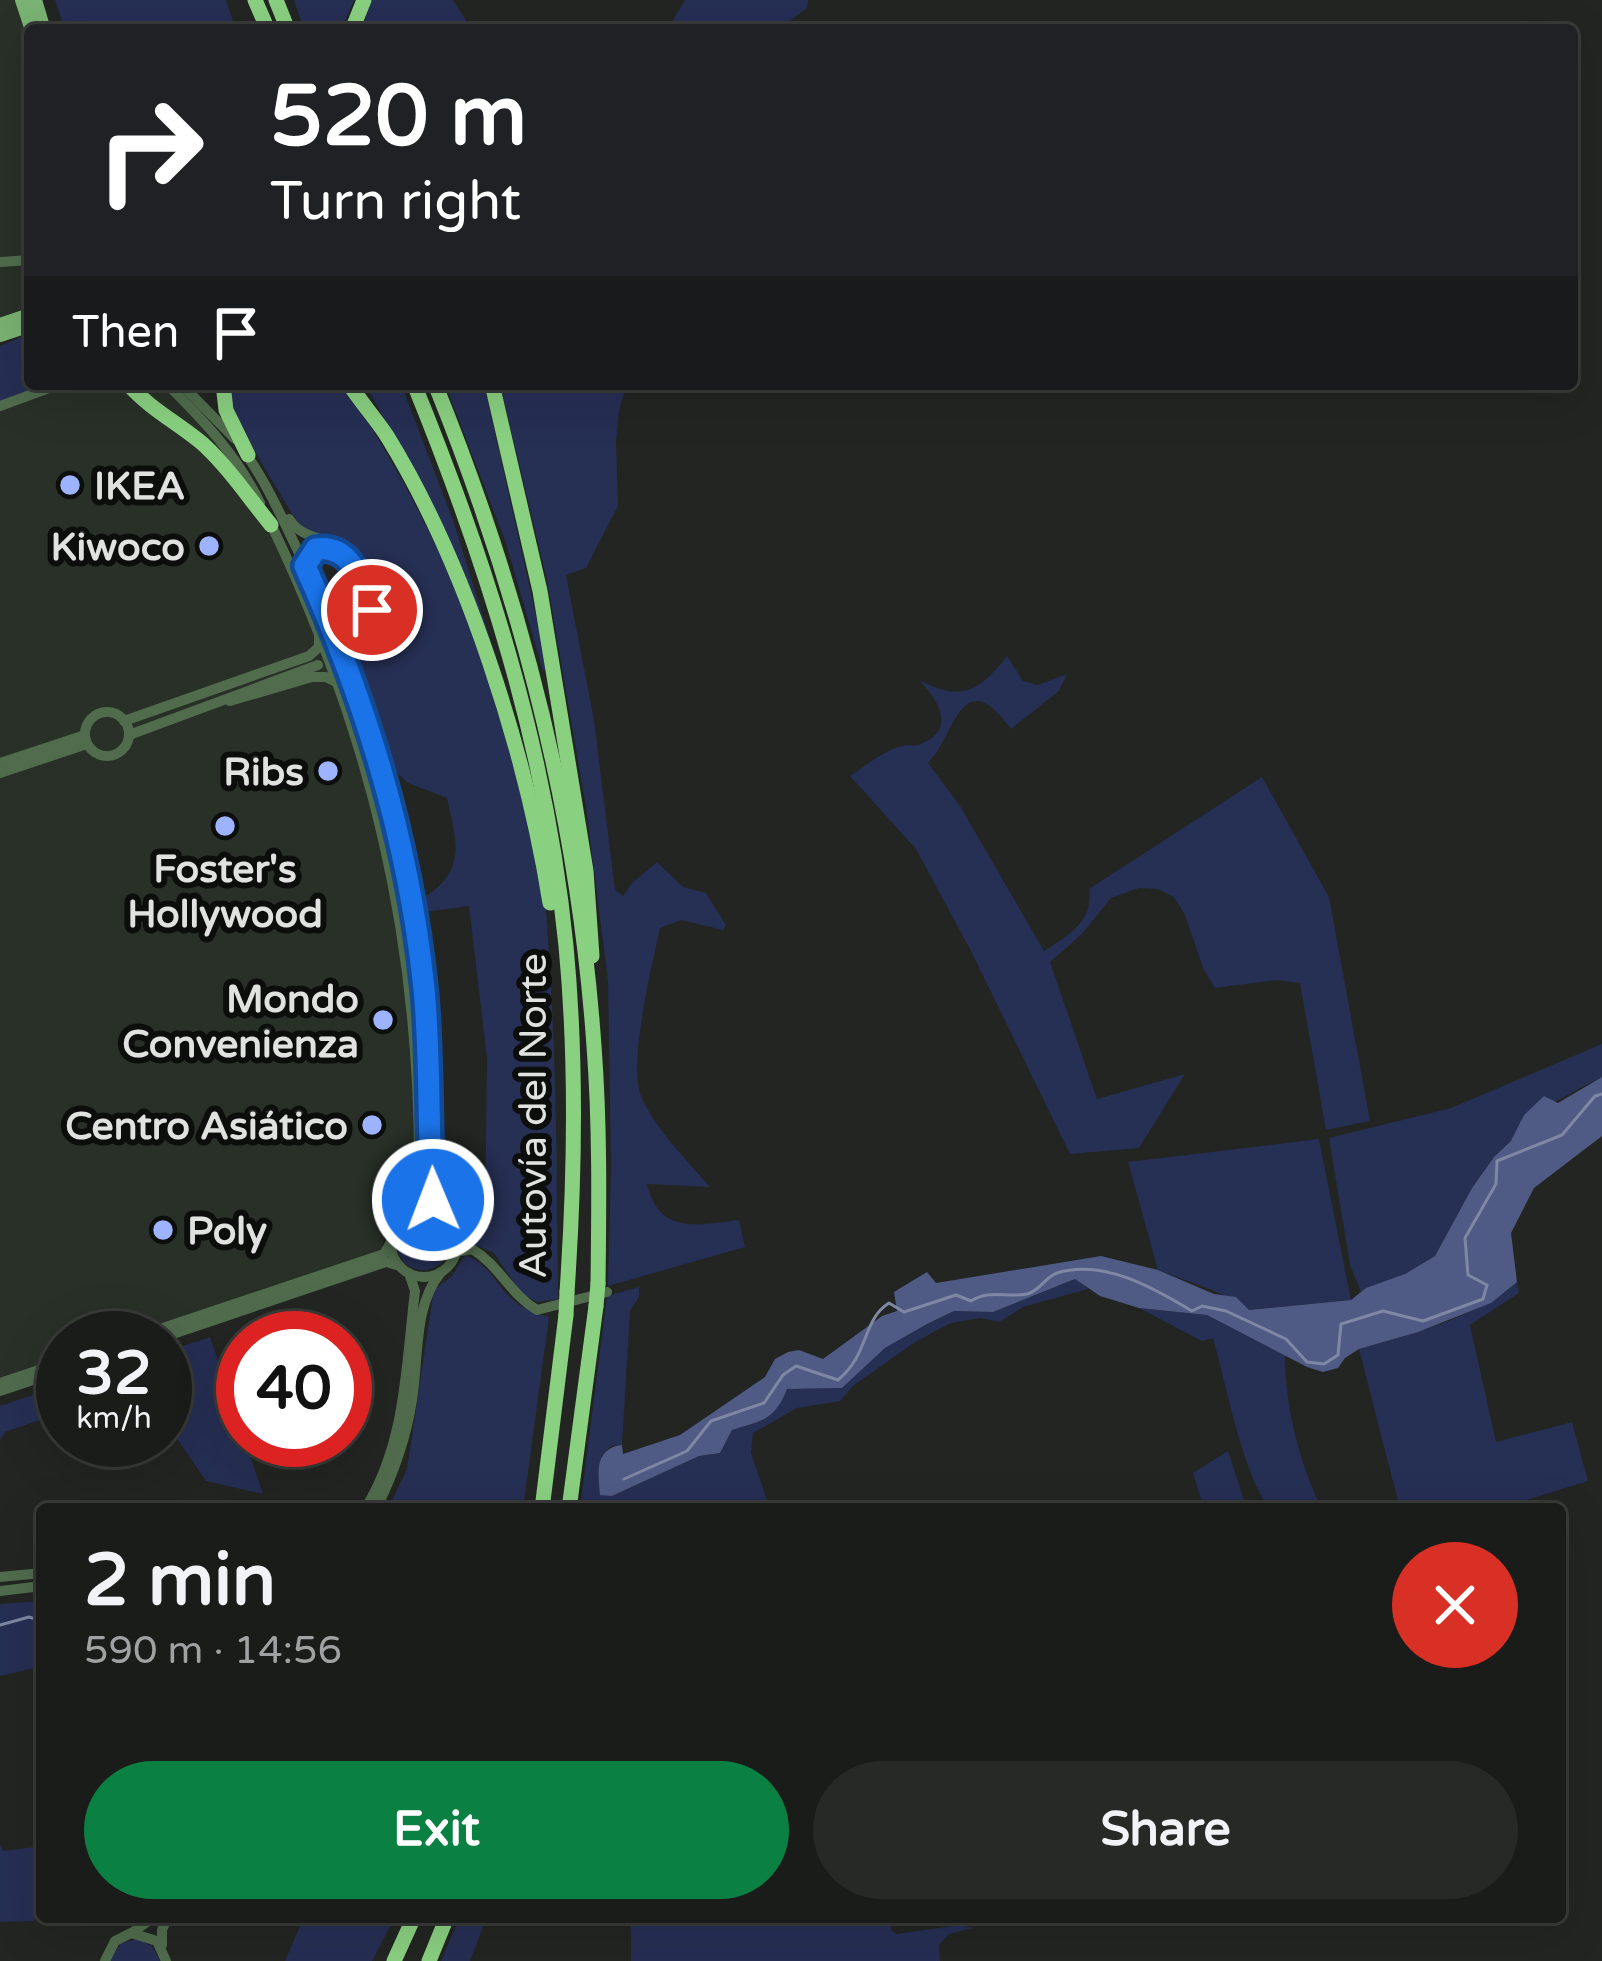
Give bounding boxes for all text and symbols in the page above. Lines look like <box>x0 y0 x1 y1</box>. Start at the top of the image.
text: 520 m <box>270 67 527 168</box>
icon: right <box>72 72 228 228</box>
text: Turn right <box>270 169 521 234</box>
icon: arrive <box>203 300 269 366</box>
text: Then <box>72 306 179 360</box>
place label: IKEA <box>94 463 185 510</box>
marker: IKEA <box>57 472 83 498</box>
place label: Kiwoco <box>50 524 185 571</box>
marker: Kiwoco <box>196 533 222 559</box>
pin <box>321 559 423 661</box>
icon: arrive <box>339 577 405 643</box>
place label: Ribs <box>223 749 304 796</box>
marker: Ribs <box>315 758 341 784</box>
marker: Foster's Hollywood <box>212 813 238 839</box>
place label: Foster's Hollywood <box>127 846 323 938</box>
street label: Autovía del Norte <box>510 953 557 1279</box>
place label: Mondo Convenienza <box>122 976 359 1068</box>
marker: Mondo Convenienza <box>370 1007 396 1033</box>
place label: Centro Asiático <box>65 1103 348 1150</box>
marker: Centro Asiático <box>359 1112 385 1138</box>
position arrow <box>370 1137 496 1263</box>
place label: Poly <box>187 1208 267 1255</box>
marker: Poly <box>150 1217 176 1243</box>
speed limit sign: 40 <box>216 1311 372 1467</box>
text: 32 <box>76 1338 152 1410</box>
text: km/h <box>76 1400 152 1437</box>
text: 2 min <box>84 1538 276 1625</box>
button: close <box>1392 1542 1518 1668</box>
text: 590 m · 14:56 <box>84 1627 342 1674</box>
button: Exit <box>84 1761 789 1899</box>
button: Share <box>813 1761 1518 1899</box>

